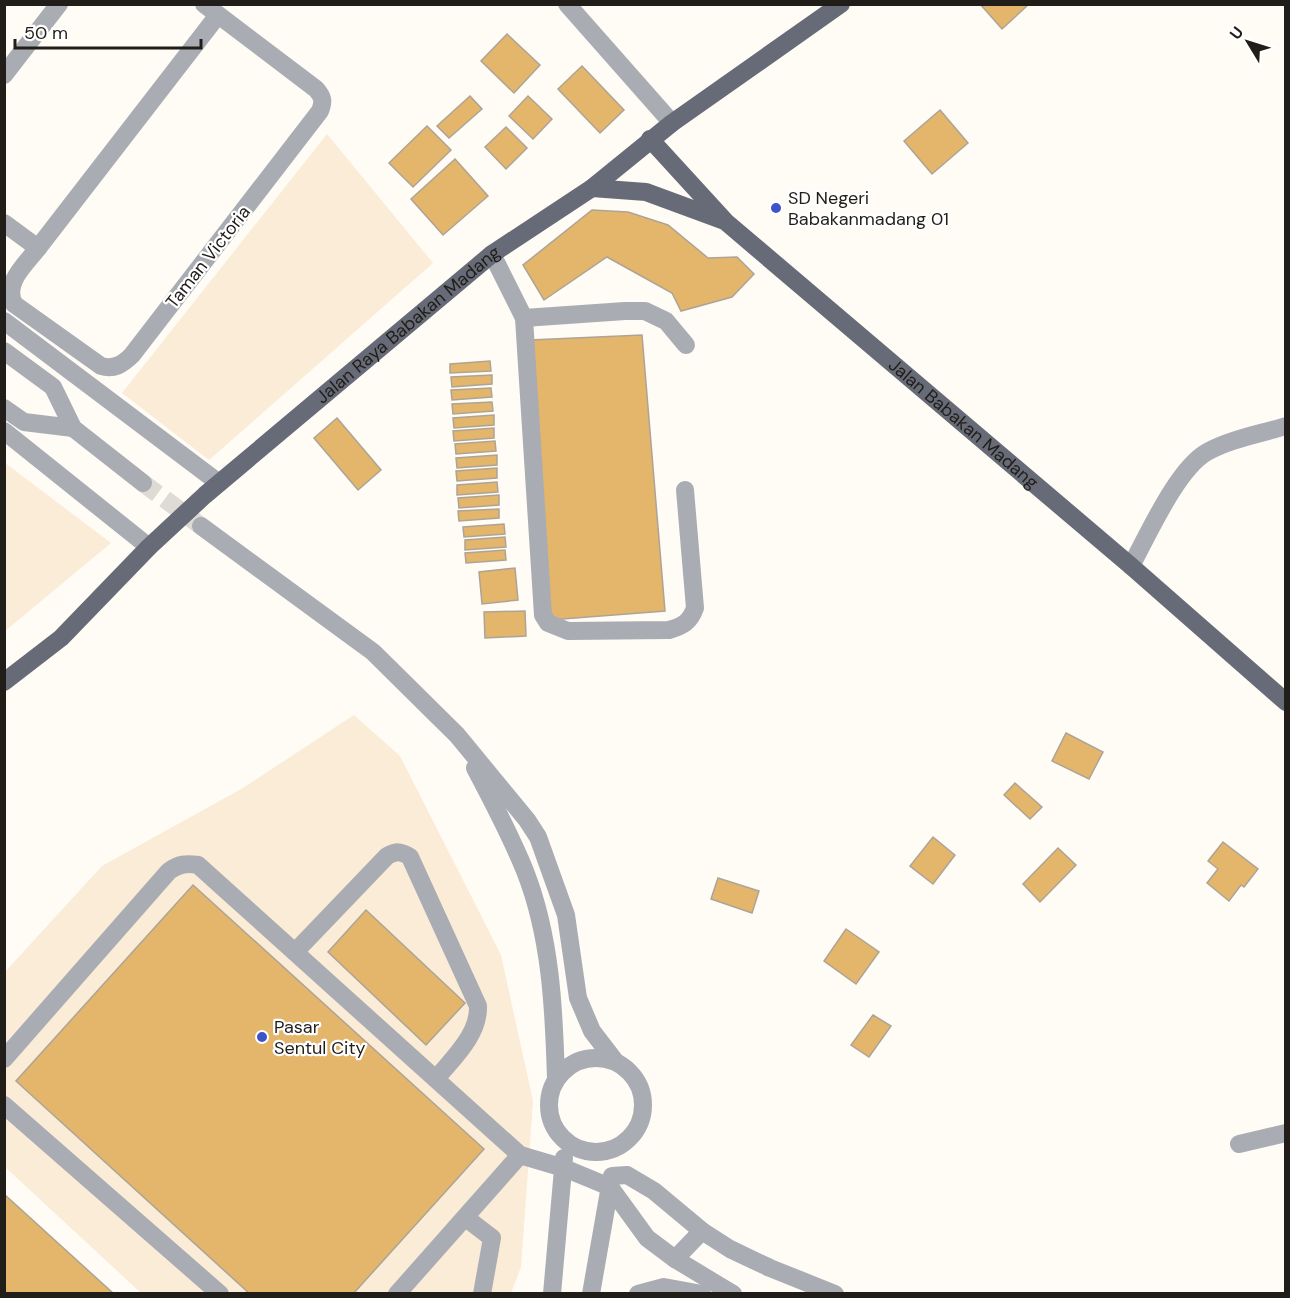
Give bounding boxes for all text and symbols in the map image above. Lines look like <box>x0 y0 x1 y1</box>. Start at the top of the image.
scale bar <box>15 12 201 50</box>
north arrow <box>1218 12 1278 72</box>
text: 50 m <box>24 21 68 45</box>
text: U <box>1225 22 1248 44</box>
place label: SD Negeri Babakanmadang 01 <box>788 186 949 231</box>
street label: Taman Victoria <box>160 201 256 313</box>
marker: SD Negeri Babakanmadang 01 <box>769 201 783 215</box>
street label: Jalan Raya Babakan Madang <box>311 240 505 409</box>
street label: Jalan Babakan Madang <box>883 353 1044 494</box>
place label: Pasar Sentul City <box>274 1015 365 1060</box>
marker: Pasar Sentul City <box>255 1030 269 1044</box>

